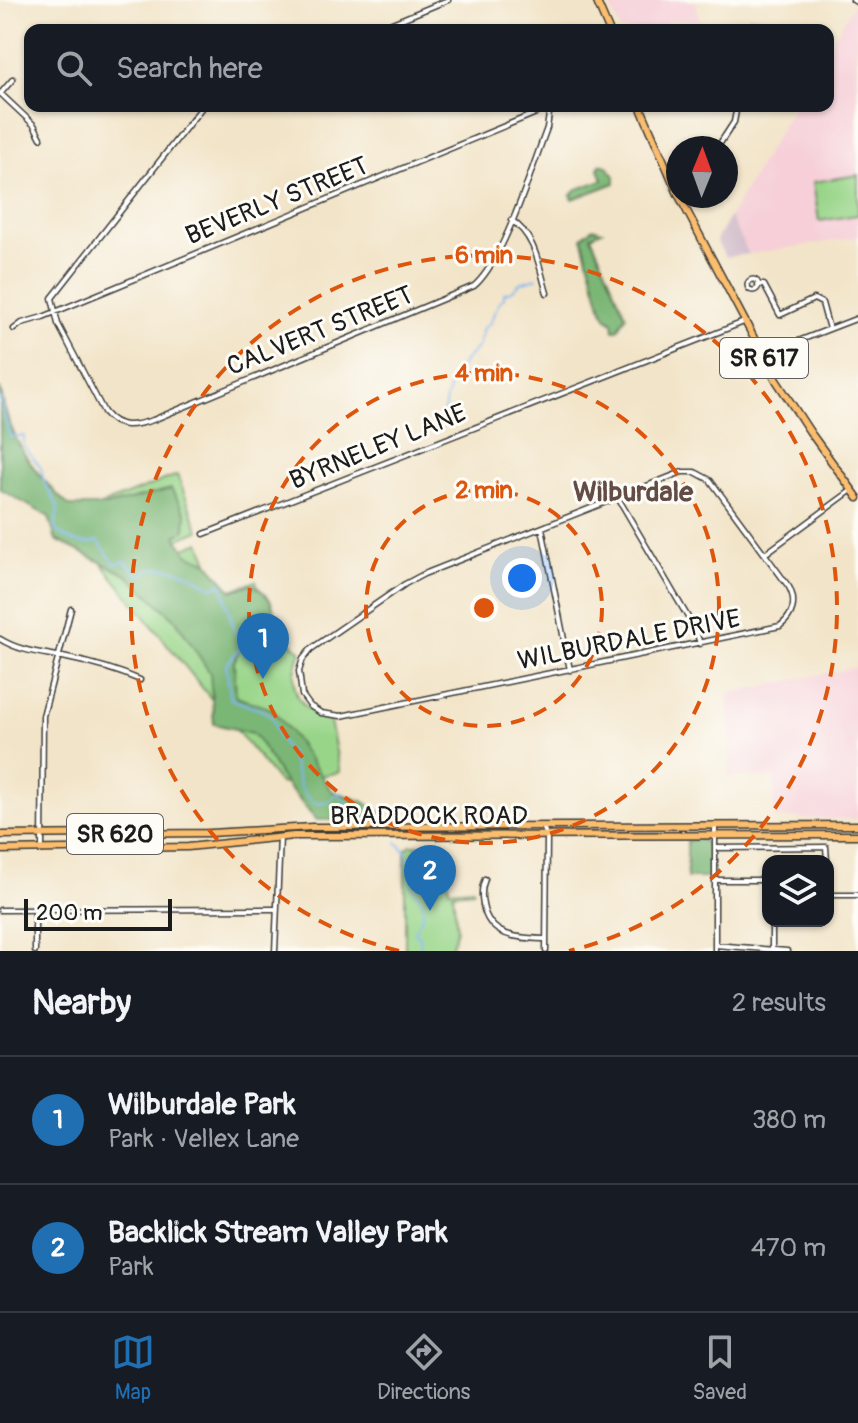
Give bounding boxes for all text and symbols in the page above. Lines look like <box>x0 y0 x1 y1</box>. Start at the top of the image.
search box <box>24 24 834 112</box>
icon: search <box>52 46 96 90</box>
text: Search here <box>116 50 263 87</box>
north arrow <box>666 136 738 208</box>
street label: BEVERLY STREET <box>181 150 373 252</box>
text: 6 min <box>455 241 513 270</box>
street label: CALVERT STREET <box>222 279 418 383</box>
road number: SR 617 <box>720 338 808 378</box>
text: 4 min <box>455 359 513 388</box>
street label: BYRNELEY LANE <box>285 397 471 497</box>
district label: Wilburdale <box>573 475 694 510</box>
text: 2 min <box>455 476 513 505</box>
your location <box>502 558 542 598</box>
centre of rings <box>470 594 498 622</box>
street label: WILBURDALE DRIVE <box>515 603 743 677</box>
pin: 1 <box>237 613 289 679</box>
street label: BRADDOCK ROAD <box>330 800 528 832</box>
road number: SR 620 <box>67 814 163 854</box>
pin: 2 <box>404 845 456 911</box>
map controls <box>762 855 834 927</box>
button: layers <box>762 855 834 927</box>
scale bar <box>24 895 172 931</box>
text: 200 m <box>36 899 103 927</box>
text: Nearby <box>32 982 131 1025</box>
text: 2 results <box>732 987 826 1019</box>
text: Wilburdale Park <box>108 1086 296 1123</box>
text: 1 <box>53 1104 63 1136</box>
text: 380 m <box>752 1104 826 1136</box>
text: Park · Vellex Lane <box>108 1123 299 1155</box>
text: Backlick Stream Valley Park <box>108 1214 448 1251</box>
text: 2 <box>51 1232 65 1264</box>
text: 470 m <box>751 1232 826 1264</box>
text: Park <box>108 1251 154 1283</box>
tab: Map <box>111 1330 155 1406</box>
tab: Directions <box>377 1330 470 1406</box>
tab: Saved <box>692 1330 747 1406</box>

